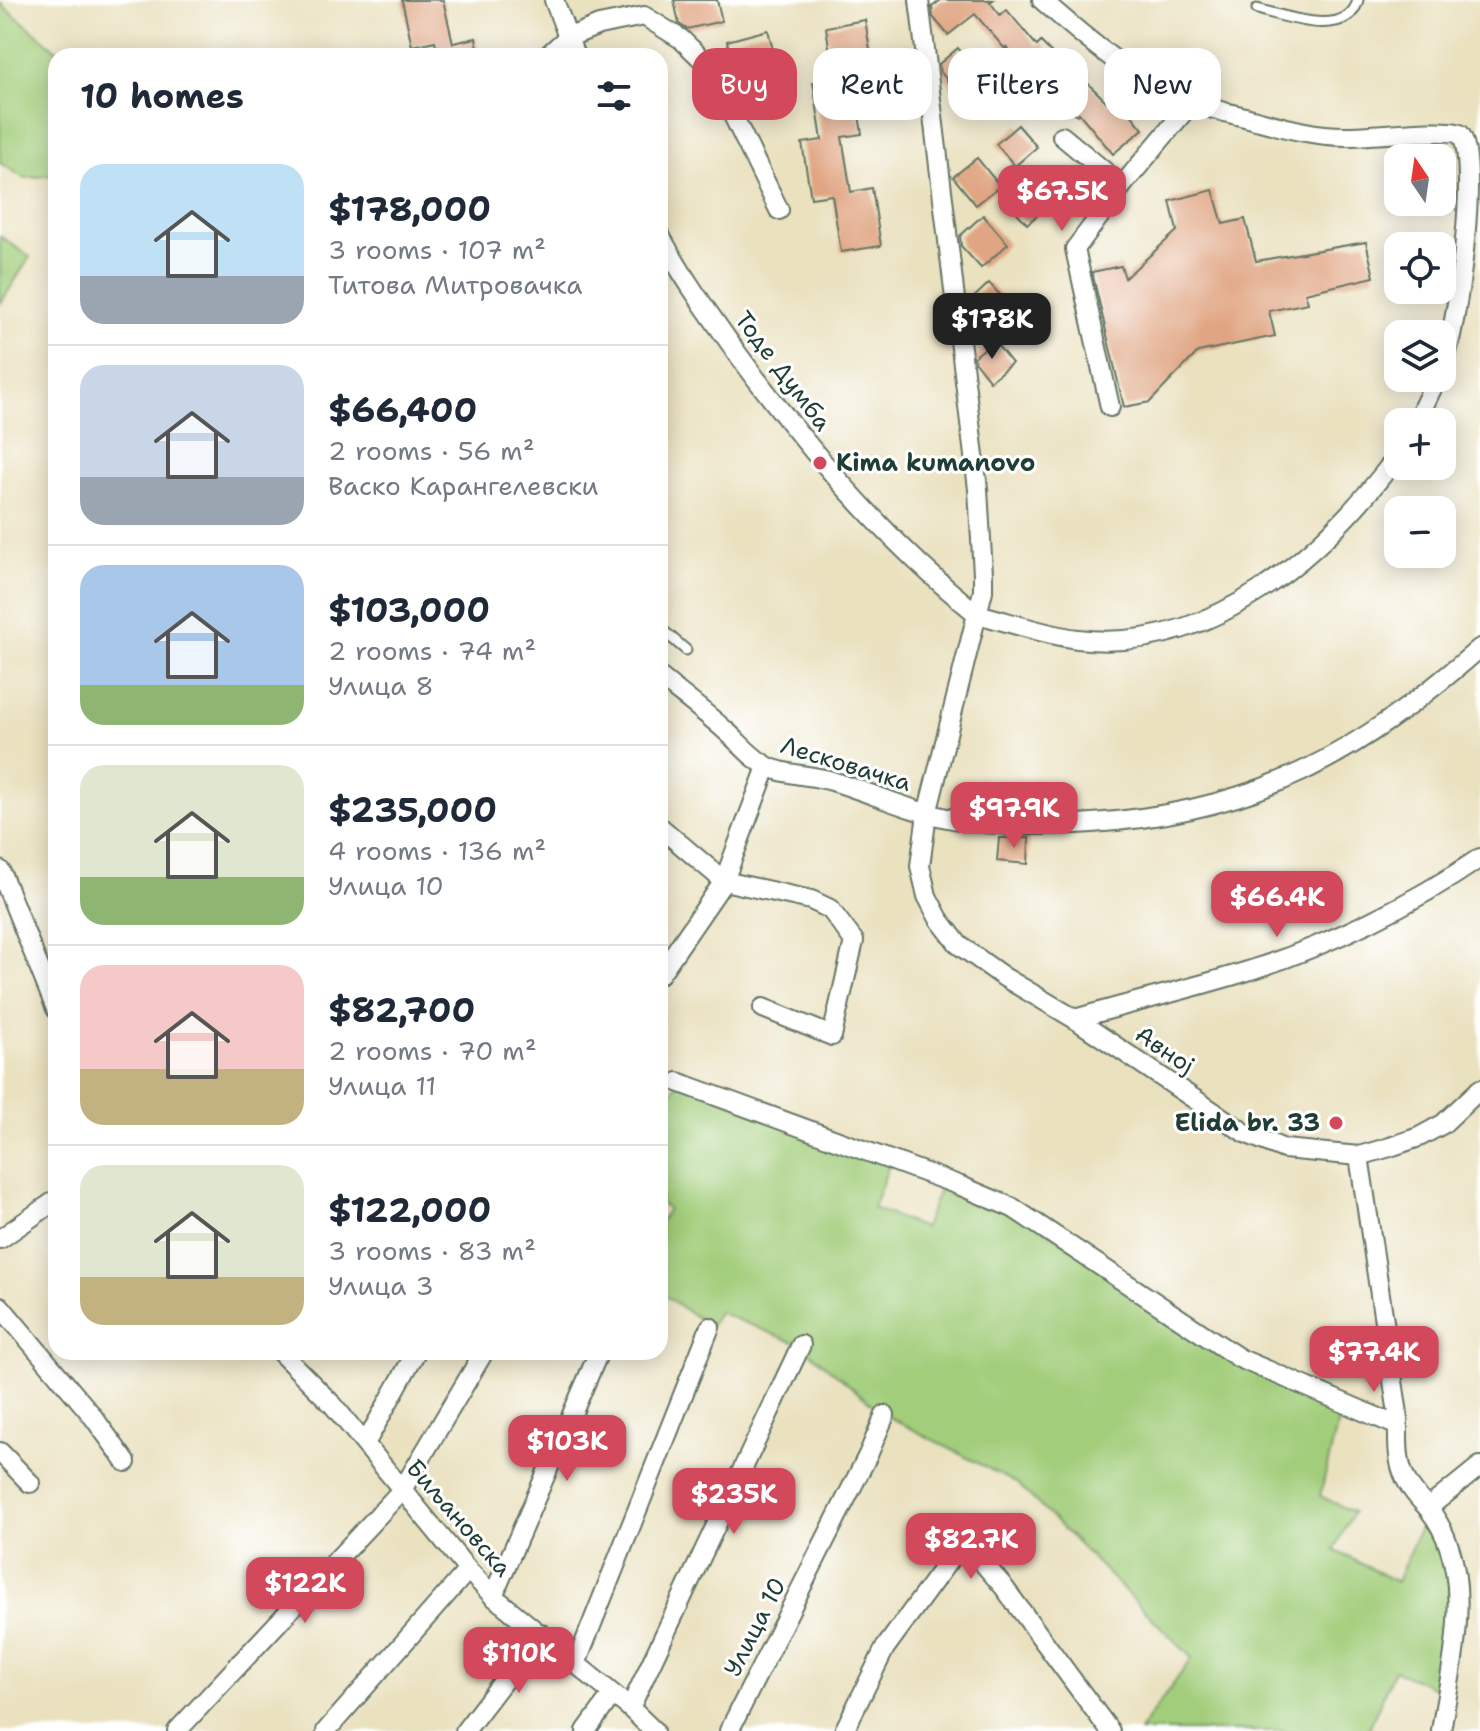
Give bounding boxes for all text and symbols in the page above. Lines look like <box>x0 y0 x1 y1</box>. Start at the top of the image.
chip: Buy <box>692 48 797 120</box>
chip: Rent <box>813 48 932 120</box>
chip: Filters <box>948 48 1088 120</box>
chip: New <box>1104 48 1221 120</box>
text: 10 homes <box>80 73 244 119</box>
icon: filters <box>592 74 636 118</box>
north arrow <box>1384 144 1456 216</box>
map controls <box>1384 144 1456 568</box>
pin: $67.5K <box>997 165 1127 233</box>
text: $67.5K <box>1016 173 1108 208</box>
text: $178,000 <box>328 186 491 232</box>
icon: home <box>144 196 240 292</box>
text: 3 rooms · 107 m² <box>328 232 546 267</box>
button: locate <box>1384 232 1456 304</box>
text: Титова Митровачка <box>328 267 582 302</box>
pin: $178K <box>936 293 1048 361</box>
text: $178K <box>951 301 1033 336</box>
street label: Тоде Думба <box>727 305 839 437</box>
button: layers <box>1384 320 1456 392</box>
text: $66,400 <box>328 387 477 433</box>
icon: home <box>144 397 240 493</box>
button: + <box>1384 408 1456 480</box>
text: 2 rooms · 56 m² <box>328 433 535 468</box>
place label: Kima kumanovo <box>836 447 1035 479</box>
marker: Kima kumanovo <box>811 454 829 472</box>
text: Васко Карангелевски <box>328 468 599 503</box>
button: − <box>1384 496 1456 568</box>
text: $103,000 <box>328 587 490 633</box>
icon: home <box>144 597 240 693</box>
text: 2 rooms · 74 m² <box>328 633 536 668</box>
text: Улица 8 <box>328 668 434 703</box>
street label: Лесковачка <box>777 729 915 799</box>
pin: $97.9K <box>949 782 1079 850</box>
text: $235,000 <box>328 787 497 833</box>
text: $97.9K <box>969 790 1059 825</box>
icon: home <box>144 797 240 893</box>
text: 4 rooms · 136 m² <box>328 833 546 868</box>
text: Улица 10 <box>328 868 444 903</box>
pin: $66.4K <box>1212 871 1342 939</box>
text: $66.4K <box>1229 879 1325 914</box>
text: $82,700 <box>328 987 475 1033</box>
icon: home <box>144 997 240 1093</box>
street label: Авној <box>1129 1018 1201 1082</box>
text: 2 rooms · 70 m² <box>328 1033 537 1068</box>
text: Улица 11 <box>328 1068 436 1103</box>
place label: Elida br. 33 <box>1174 1107 1320 1139</box>
marker: Elida br. 33 <box>1327 1114 1345 1132</box>
text: $122,000 <box>328 1187 491 1233</box>
icon: home <box>144 1197 240 1293</box>
text: 3 rooms · 83 m² <box>328 1233 536 1268</box>
text: Улица 3 <box>328 1268 434 1303</box>
pin: $77.4K <box>1309 1326 1439 1394</box>
text: $77.4K <box>1328 1334 1420 1369</box>
pin: $103K <box>511 1415 623 1483</box>
text: $103K <box>526 1423 608 1458</box>
street label: Биљановска <box>399 1452 519 1584</box>
pin: $235K <box>678 1468 790 1536</box>
text: $235K <box>690 1476 778 1511</box>
pin: $82.7K <box>906 1513 1036 1581</box>
text: $82.7K <box>924 1521 1018 1556</box>
pin: $122K <box>249 1557 361 1625</box>
text: $122K <box>264 1565 346 1600</box>
street label: Улица 10 <box>716 1572 794 1682</box>
pin: $110K <box>463 1627 575 1695</box>
text: $110K <box>481 1635 557 1670</box>

